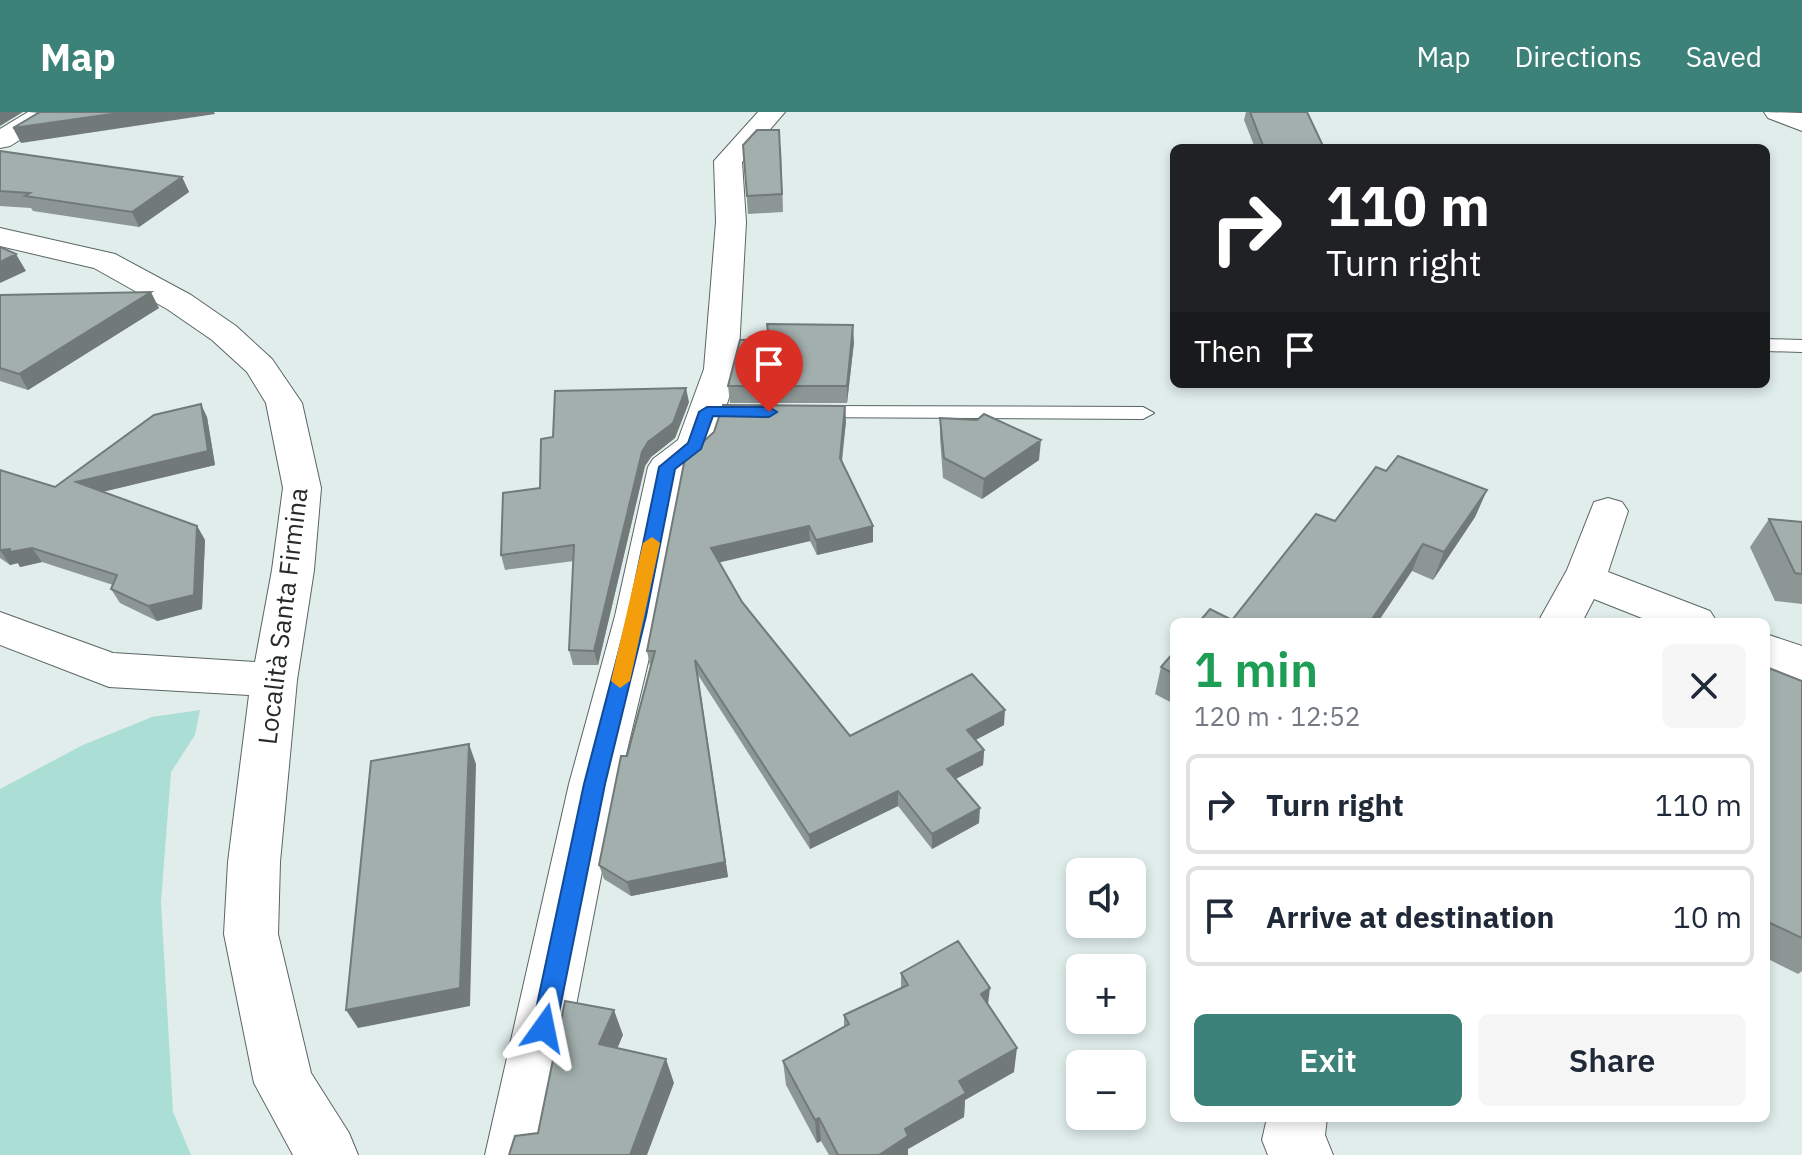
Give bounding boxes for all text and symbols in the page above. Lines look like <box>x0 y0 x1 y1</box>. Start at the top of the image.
text: Map <box>40 32 116 81</box>
text: Map <box>1416 38 1470 75</box>
text: Directions <box>1514 38 1642 75</box>
text: Saved <box>1686 38 1762 75</box>
text: 110 m <box>1326 169 1490 241</box>
icon: right <box>1194 176 1298 280</box>
text: Turn right <box>1326 239 1482 286</box>
icon: arrive <box>1278 328 1322 372</box>
pin <box>735 330 803 412</box>
text: Then <box>1194 331 1262 370</box>
icon: arrive <box>747 342 791 386</box>
street label: Località Santa Firmina <box>249 486 315 746</box>
text: 1 min <box>1194 638 1318 700</box>
button: close <box>1662 644 1746 728</box>
text: 120 m · 12:52 <box>1194 699 1360 733</box>
icon: right <box>1198 782 1242 826</box>
text: Turn right <box>1266 785 1404 824</box>
text: 110 m <box>1655 785 1742 824</box>
map controls <box>1066 858 1146 1130</box>
button: sound <box>1066 858 1146 938</box>
icon: arrive <box>1198 894 1242 938</box>
text: Arrive at destination <box>1266 897 1554 936</box>
text: 10 m <box>1673 897 1742 936</box>
button: + <box>1066 954 1146 1034</box>
position arrow <box>502 986 586 1070</box>
button: Exit <box>1194 1014 1462 1106</box>
button: Share <box>1478 1014 1746 1106</box>
button: − <box>1066 1050 1146 1130</box>

